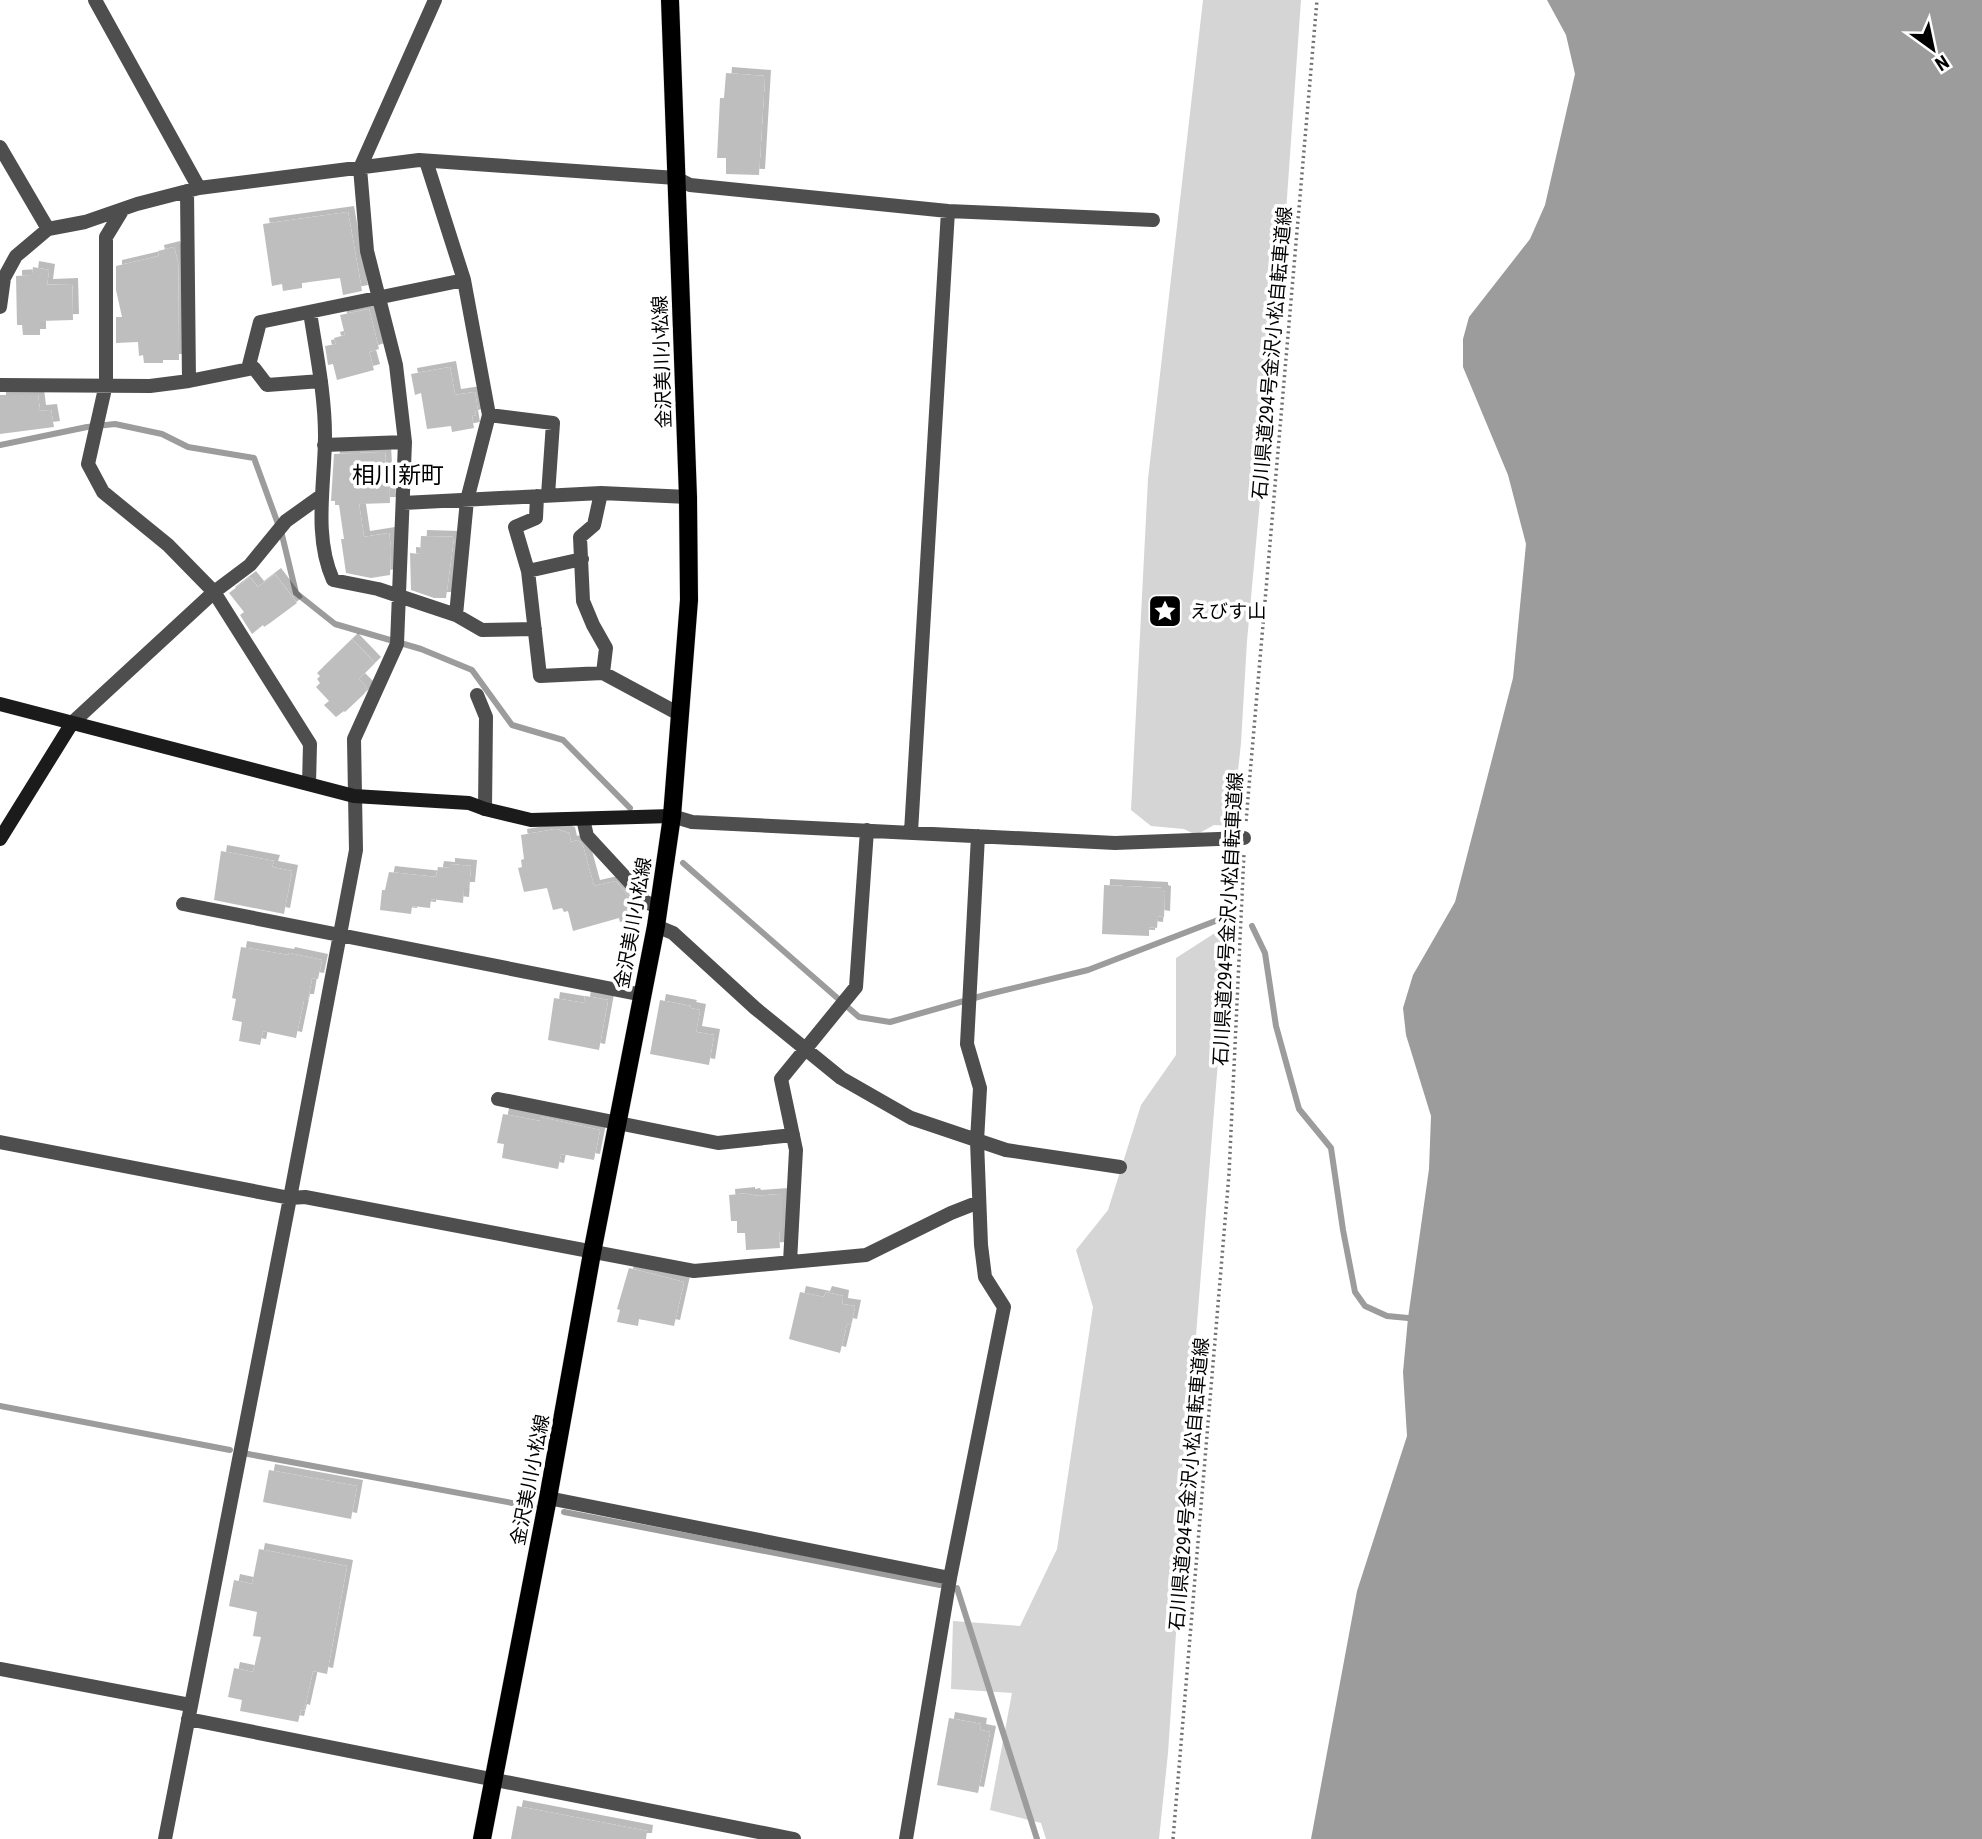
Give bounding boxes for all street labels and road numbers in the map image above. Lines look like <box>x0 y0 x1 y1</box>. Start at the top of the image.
street label: 石川県道294号金沢小松自転車道線 <box>1248 205 1296 501</box>
street label: 金沢美川小松線 <box>648 295 676 429</box>
street label: 石川県道294号金沢小松自転車道線 <box>1209 772 1247 1066</box>
street label: 金沢美川小松線 <box>610 856 656 990</box>
street label: 石川県道294号金沢小松自転車道線 <box>1165 1336 1213 1632</box>
street label: 金沢美川小松線 <box>506 1413 554 1547</box>

